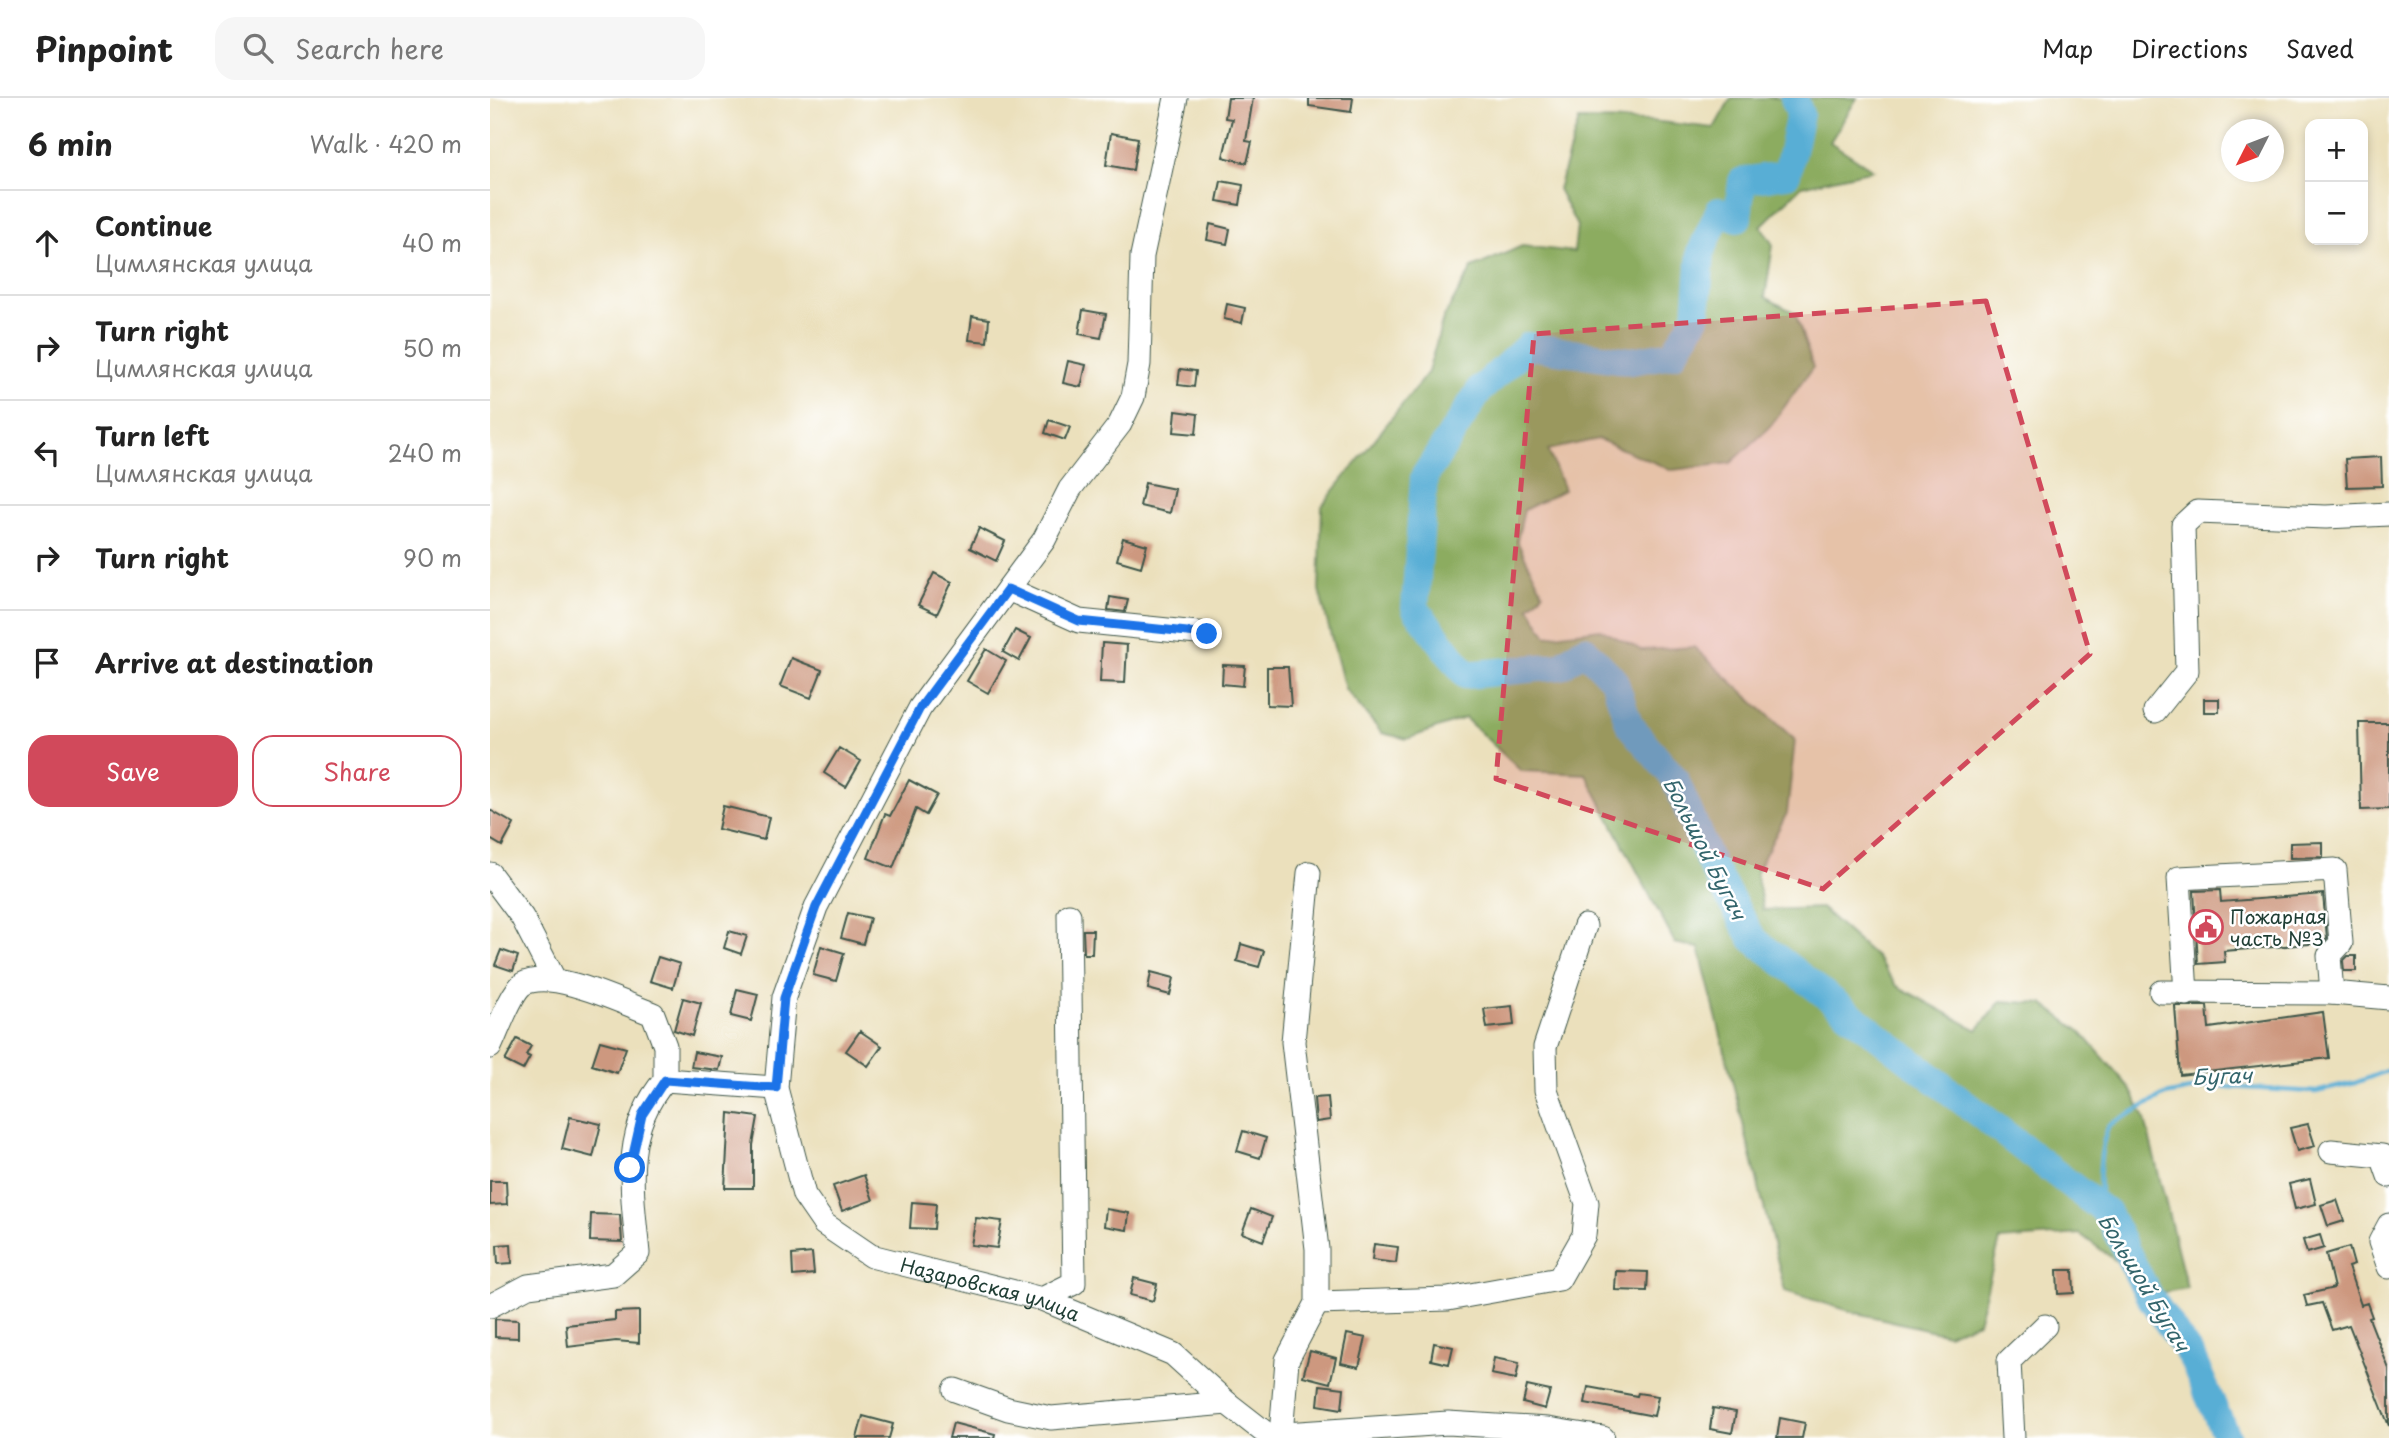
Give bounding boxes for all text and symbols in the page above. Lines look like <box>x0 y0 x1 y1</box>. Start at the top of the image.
search box <box>215 17 705 80</box>
text: Pinpoint <box>35 23 173 73</box>
icon: search <box>239 29 277 67</box>
text: Search here <box>295 29 444 68</box>
text: Map <box>2042 30 2093 66</box>
text: Directions <box>2131 30 2248 66</box>
text: Saved <box>2286 30 2354 66</box>
north arrow <box>2221 119 2284 182</box>
map controls <box>2305 119 2368 245</box>
button: + <box>2305 119 2368 182</box>
text: 6 min <box>28 121 113 166</box>
text: Walk · 420 m <box>310 126 462 161</box>
button: − <box>2305 182 2368 245</box>
text: Continue <box>95 206 212 245</box>
icon: ahead <box>28 224 66 262</box>
text: 40 m <box>402 225 462 260</box>
text: Цимлянская улица <box>95 245 312 280</box>
text: Turn right <box>95 311 229 350</box>
icon: right <box>28 329 66 367</box>
text: 50 m <box>402 330 462 365</box>
text: Цимлянская улица <box>95 350 312 385</box>
text: Turn left <box>95 416 210 455</box>
icon: left <box>28 434 66 472</box>
text: 240 m <box>388 435 462 470</box>
text: Цимлянская улица <box>95 455 312 490</box>
text: Turn right <box>95 538 229 577</box>
icon: right <box>28 539 66 577</box>
text: 90 m <box>403 540 462 575</box>
route end <box>1191 618 1222 649</box>
text: Arrive at destination <box>95 643 374 682</box>
icon: arrive <box>28 644 66 682</box>
button: Save <box>28 735 238 807</box>
button: Share <box>252 735 462 807</box>
water label: Большой Бугач <box>1656 771 1756 926</box>
place label: Пожарная часть №3 <box>2230 902 2327 952</box>
public building icon: Пожарная часть №3 <box>2187 908 2225 946</box>
water label: Бугач <box>2191 1058 2254 1092</box>
route start <box>614 1152 645 1183</box>
water label: Большой Бугач <box>2091 1207 2200 1358</box>
street label: Назаровская улица <box>898 1250 1084 1327</box>

